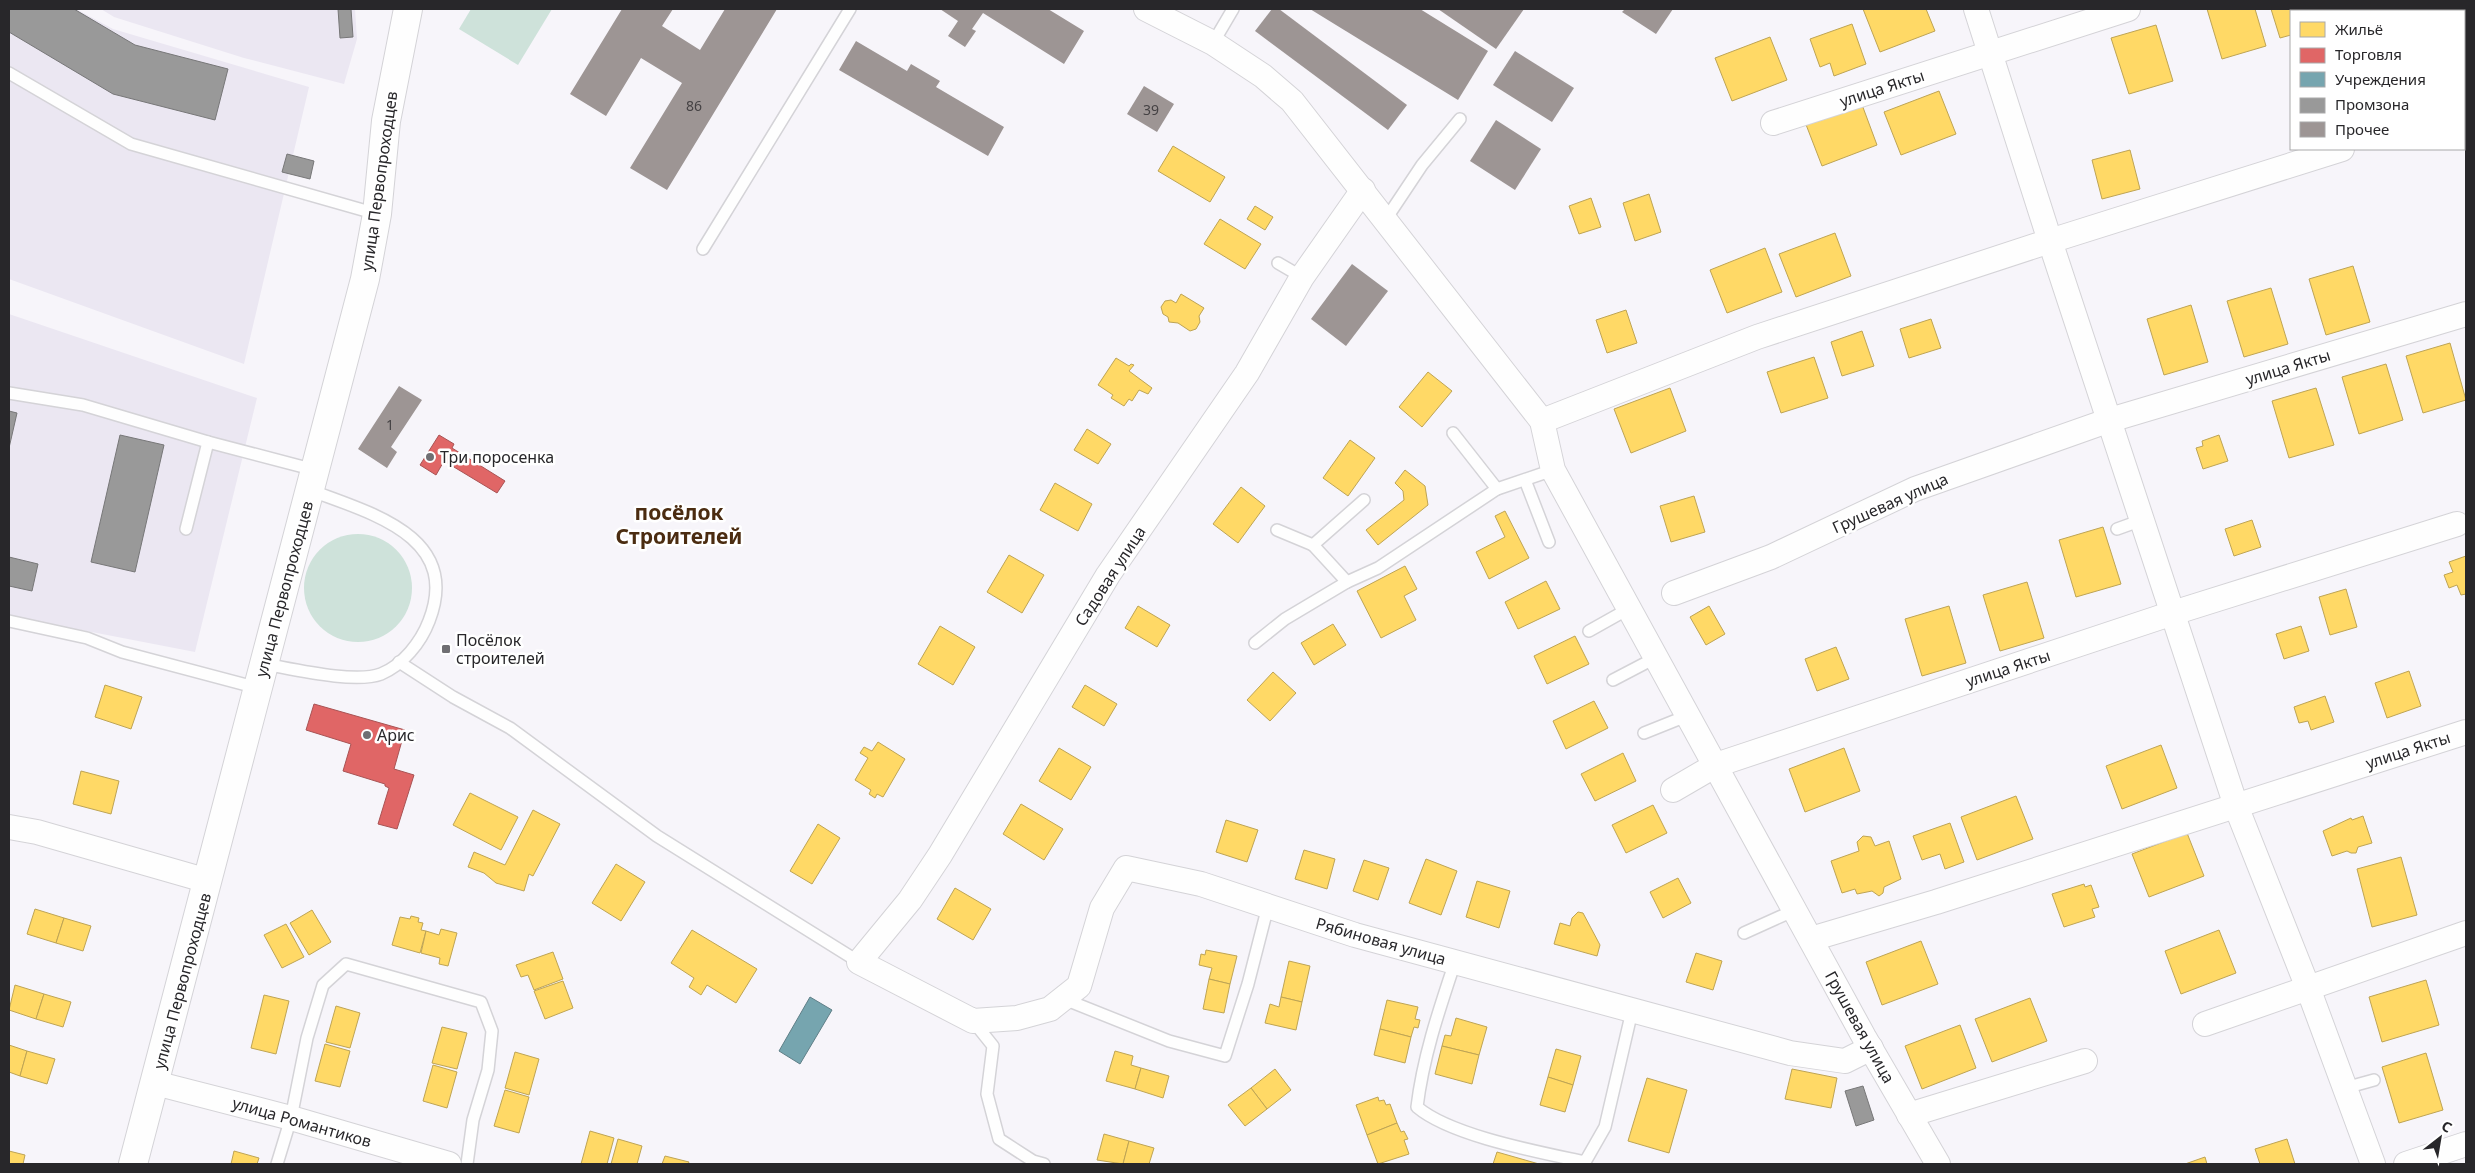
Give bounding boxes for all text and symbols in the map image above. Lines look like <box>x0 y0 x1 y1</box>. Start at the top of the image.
legend <box>2290 10 2465 150</box>
text: Жильё <box>2335 19 2383 39</box>
text: Торговля <box>2335 44 2402 64</box>
street label: улица Якты <box>1837 64 1927 112</box>
text: Учреждения <box>2335 69 2426 89</box>
street label: улица Первопроходцев <box>355 90 403 272</box>
text: Промзона <box>2335 94 2409 114</box>
house number: 86 <box>686 96 702 115</box>
house number: 39 <box>1143 100 1159 119</box>
text: Прочее <box>2335 119 2389 139</box>
street label: улица Якты <box>2243 344 2333 390</box>
house number: 1 <box>386 415 394 434</box>
place label: Три поросенка <box>440 446 554 468</box>
marker: Три поросенка <box>424 451 436 463</box>
street label: Грушевая улица <box>1828 468 1952 538</box>
district label: посёлок Строителей <box>616 498 742 550</box>
street label: улица Первопроходцев <box>250 499 318 679</box>
street label: Садовая улица <box>1069 522 1151 630</box>
place label: Посёлок строителей <box>456 629 545 669</box>
marker: Посёлок строителей <box>440 643 452 655</box>
street label: улица Якты <box>1963 644 2053 692</box>
place label: Арис <box>377 724 415 746</box>
street label: улица Якты <box>2363 726 2453 774</box>
marker: Арис <box>361 729 373 741</box>
street label: улица Первопроходцев <box>148 891 216 1071</box>
street label: Рябиновая улица <box>1313 912 1449 970</box>
street label: Грушевая улица <box>1820 967 1900 1087</box>
street label: улица Романтиков <box>230 1092 374 1152</box>
north arrow <box>2415 1113 2465 1163</box>
text: С <box>2438 1116 2456 1137</box>

